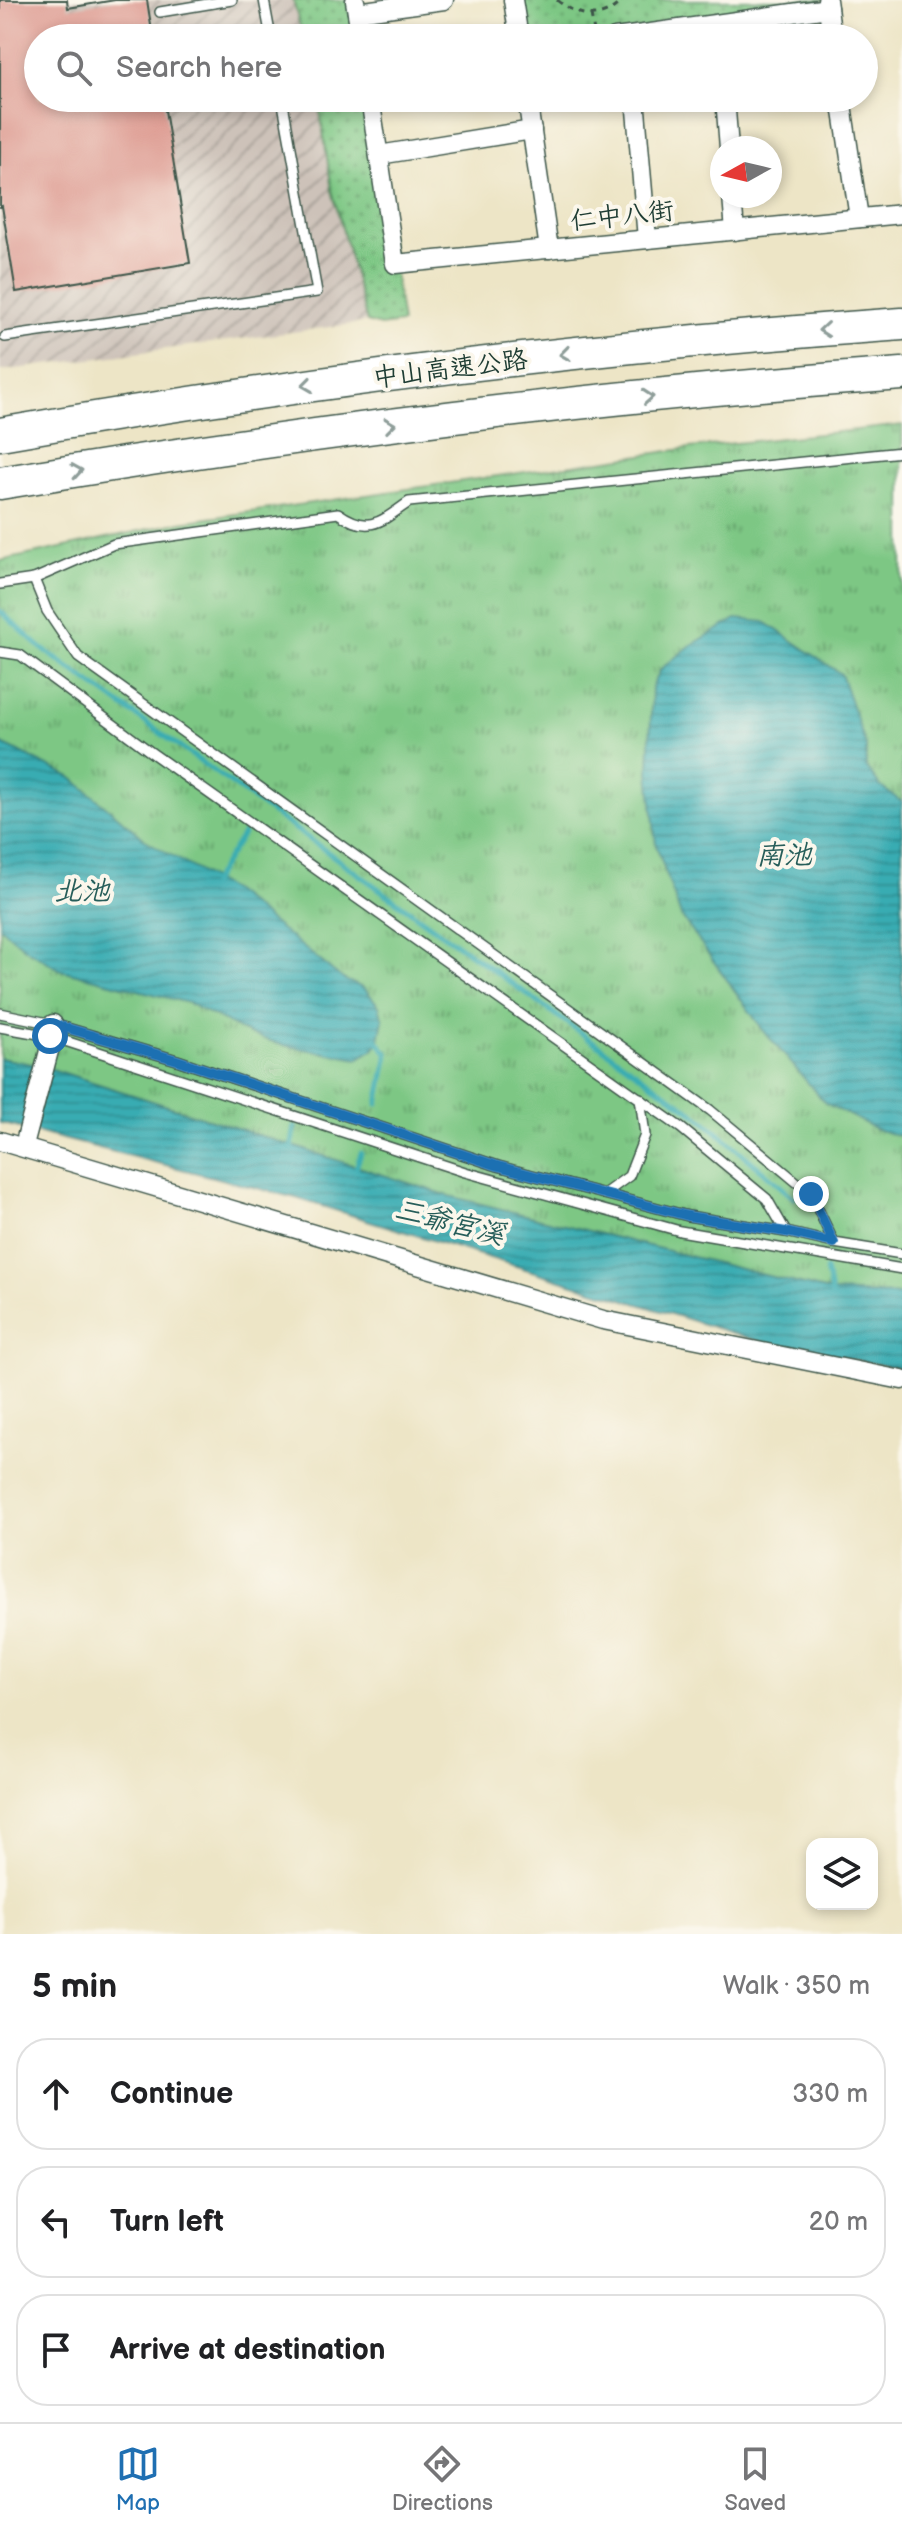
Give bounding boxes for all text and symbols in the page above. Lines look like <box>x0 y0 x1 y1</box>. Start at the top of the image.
search box <box>24 24 878 112</box>
icon: search <box>52 46 96 90</box>
text: Search here <box>116 50 282 86</box>
north arrow <box>710 136 782 208</box>
street label: 仁中八街 <box>569 196 675 237</box>
one-way arrow <box>817 321 830 338</box>
street label: 中山高速公路 <box>371 345 529 394</box>
one-way arrow <box>558 345 572 362</box>
one-way arrow <box>300 377 313 394</box>
one-way arrow <box>642 388 655 405</box>
one-way arrow <box>384 417 397 434</box>
one-way arrow <box>70 463 84 480</box>
water label: 南池 <box>756 839 813 872</box>
water label: 北池 <box>54 875 111 908</box>
route start <box>32 1018 68 1054</box>
route end <box>793 1176 829 1212</box>
water label: 三爺宮溪 <box>391 1193 510 1252</box>
map controls <box>806 1838 878 1910</box>
button: layers <box>806 1838 878 1910</box>
text: 5 min <box>32 1966 117 2007</box>
text: Walk · 350 m <box>723 1971 870 2002</box>
icon: ahead <box>34 2072 78 2116</box>
text: Continue <box>110 2076 233 2112</box>
text: 330 m <box>792 2079 868 2110</box>
icon: left <box>34 2200 78 2244</box>
text: Turn left <box>110 2204 224 2240</box>
text: 20 m <box>809 2207 868 2238</box>
icon: arrive <box>34 2328 78 2372</box>
text: Arrive at destination <box>110 2332 386 2368</box>
tab: Map <box>116 2442 160 2517</box>
tab: Directions <box>392 2442 493 2517</box>
tab: Saved <box>724 2442 786 2517</box>

